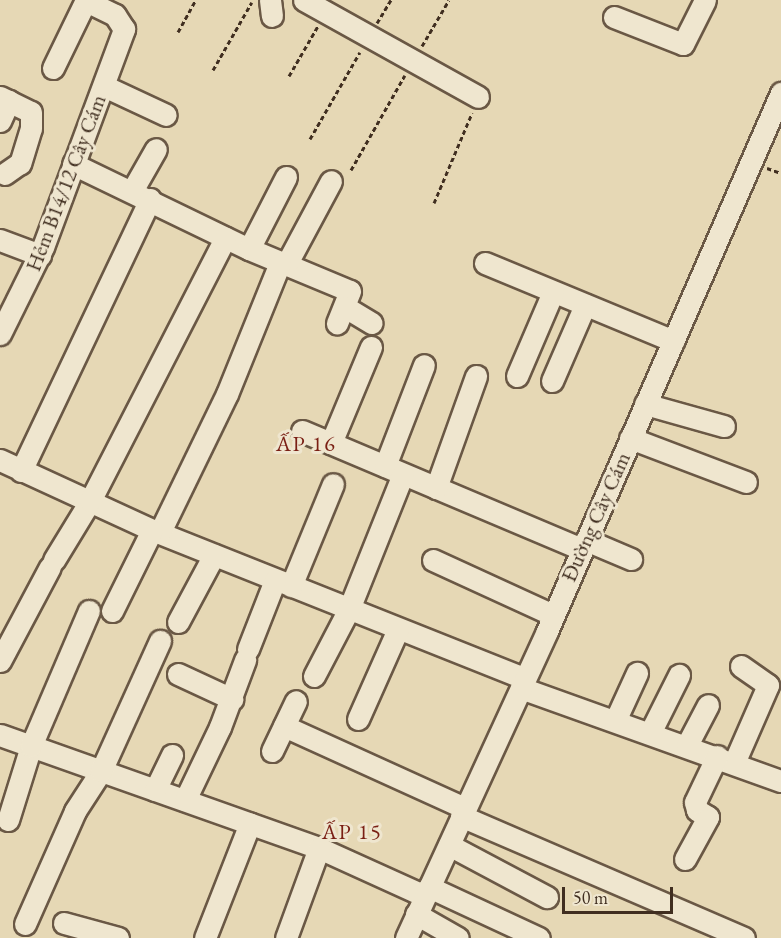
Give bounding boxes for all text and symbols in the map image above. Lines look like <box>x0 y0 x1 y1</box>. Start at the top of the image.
street label: Hẻm B14/12 Cây Cám <box>21 91 111 275</box>
district label: ẤP 16 <box>276 431 336 457</box>
street label: Đường Cây Cám <box>556 448 636 586</box>
district label: ẤP 15 <box>322 819 382 845</box>
scale bar <box>565 875 676 913</box>
text: 50 m <box>573 886 608 909</box>

